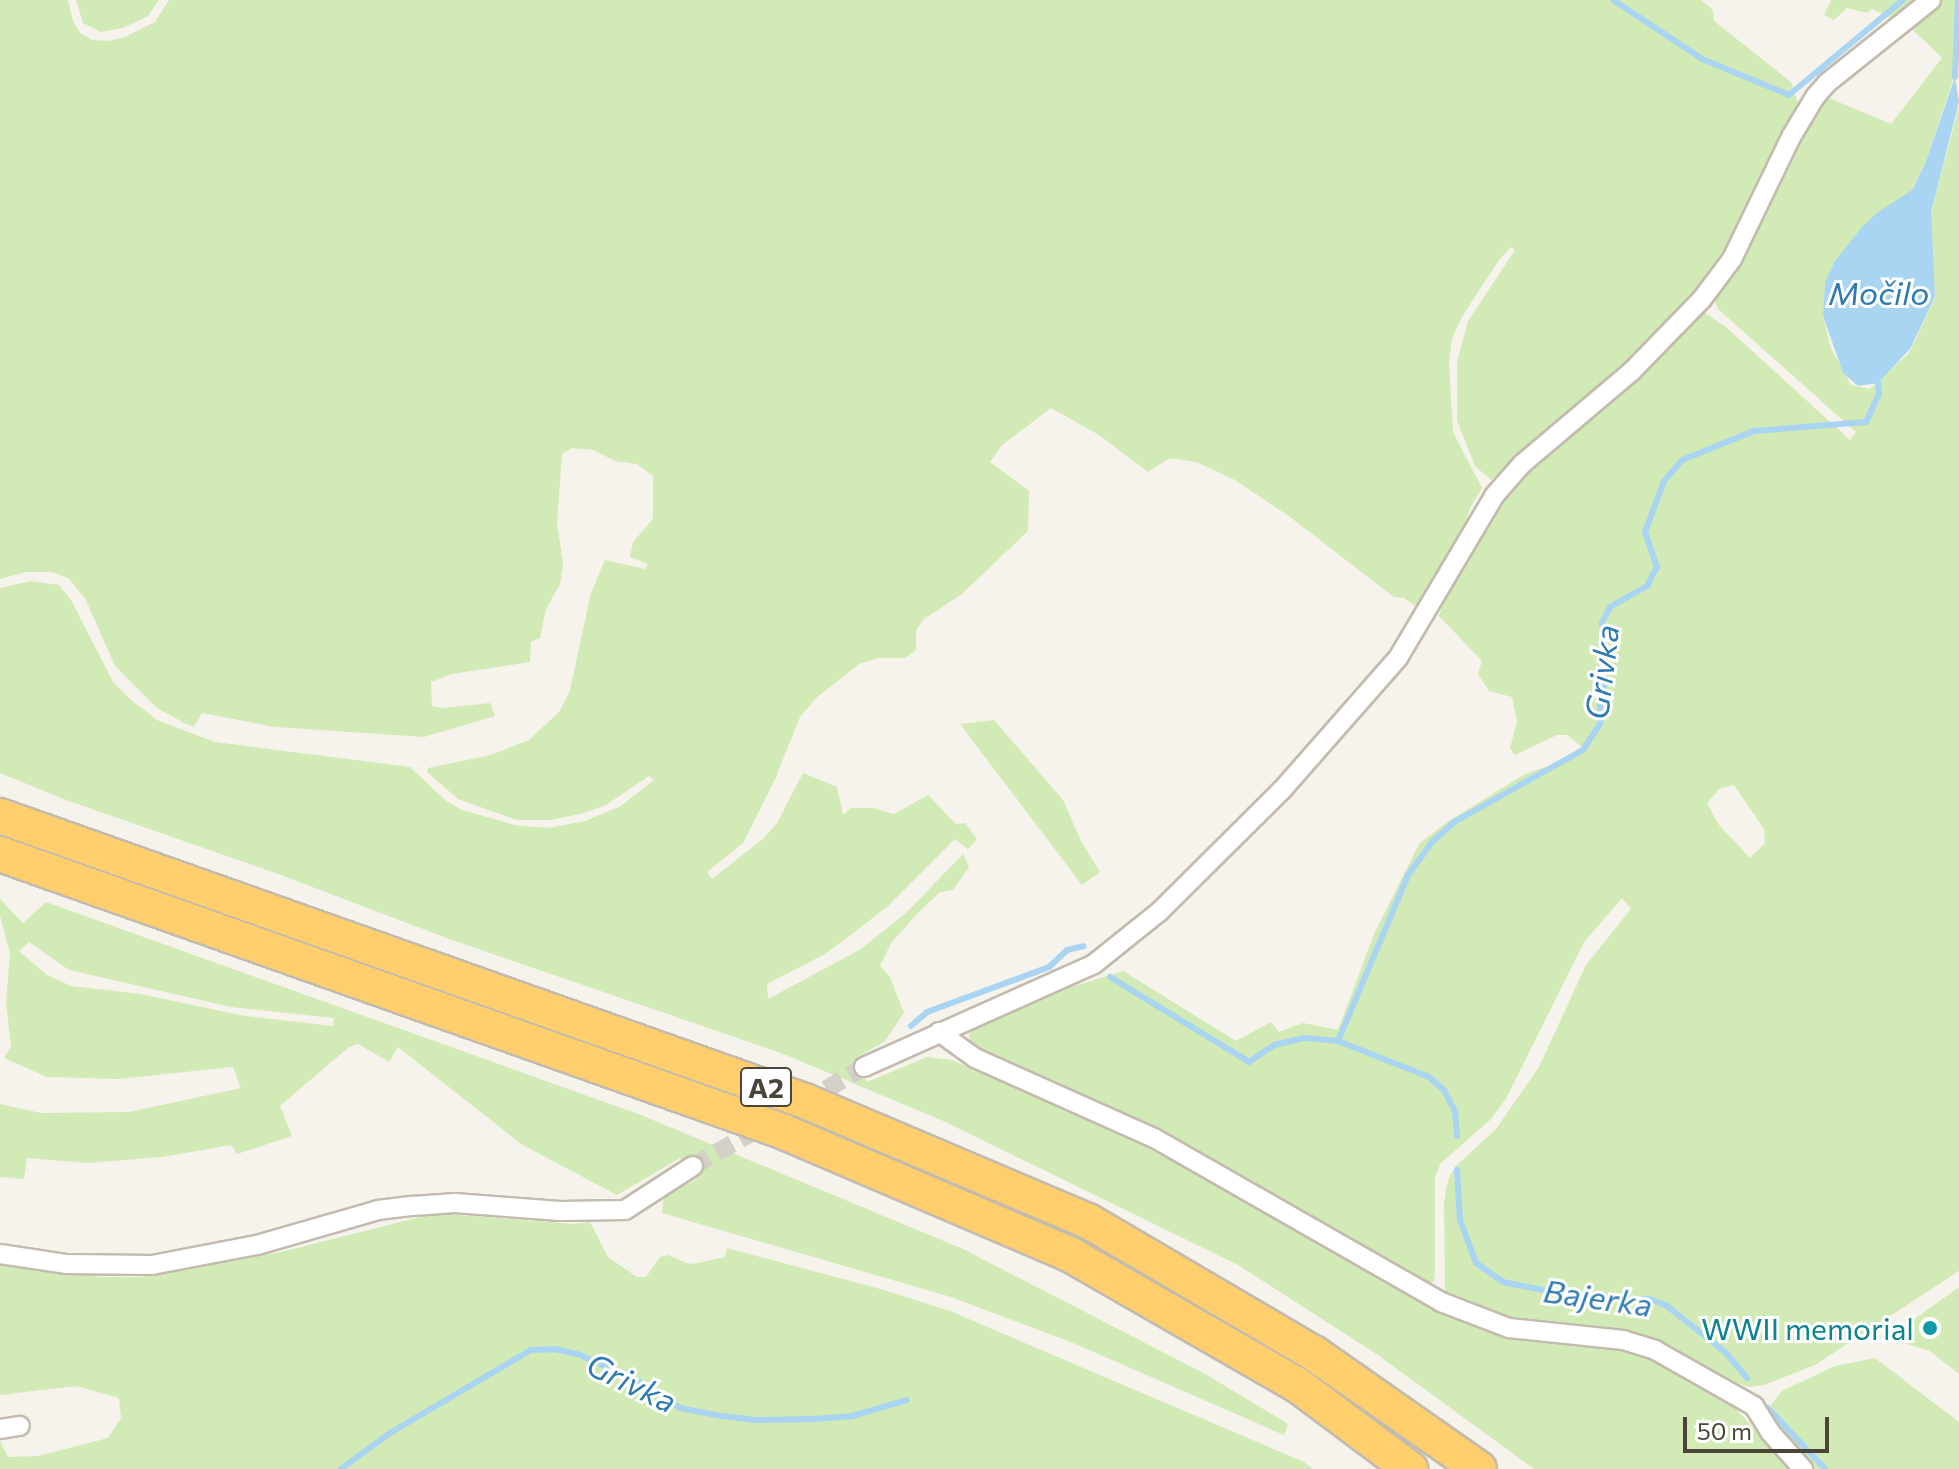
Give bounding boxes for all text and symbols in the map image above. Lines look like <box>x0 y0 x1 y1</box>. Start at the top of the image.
water label: Močilo <box>1829 273 1929 311</box>
water label: Grivka <box>1576 623 1626 721</box>
road number: A2 <box>738 1063 794 1111</box>
water label: Bajerka <box>1541 1270 1655 1324</box>
place label: WWII memorial <box>1701 1310 1914 1346</box>
marker: WWII memorial <box>1921 1319 1939 1337</box>
water label: Grivka <box>581 1344 683 1420</box>
scale bar <box>1687 1401 1833 1451</box>
text: 50 m <box>1697 1416 1752 1445</box>

